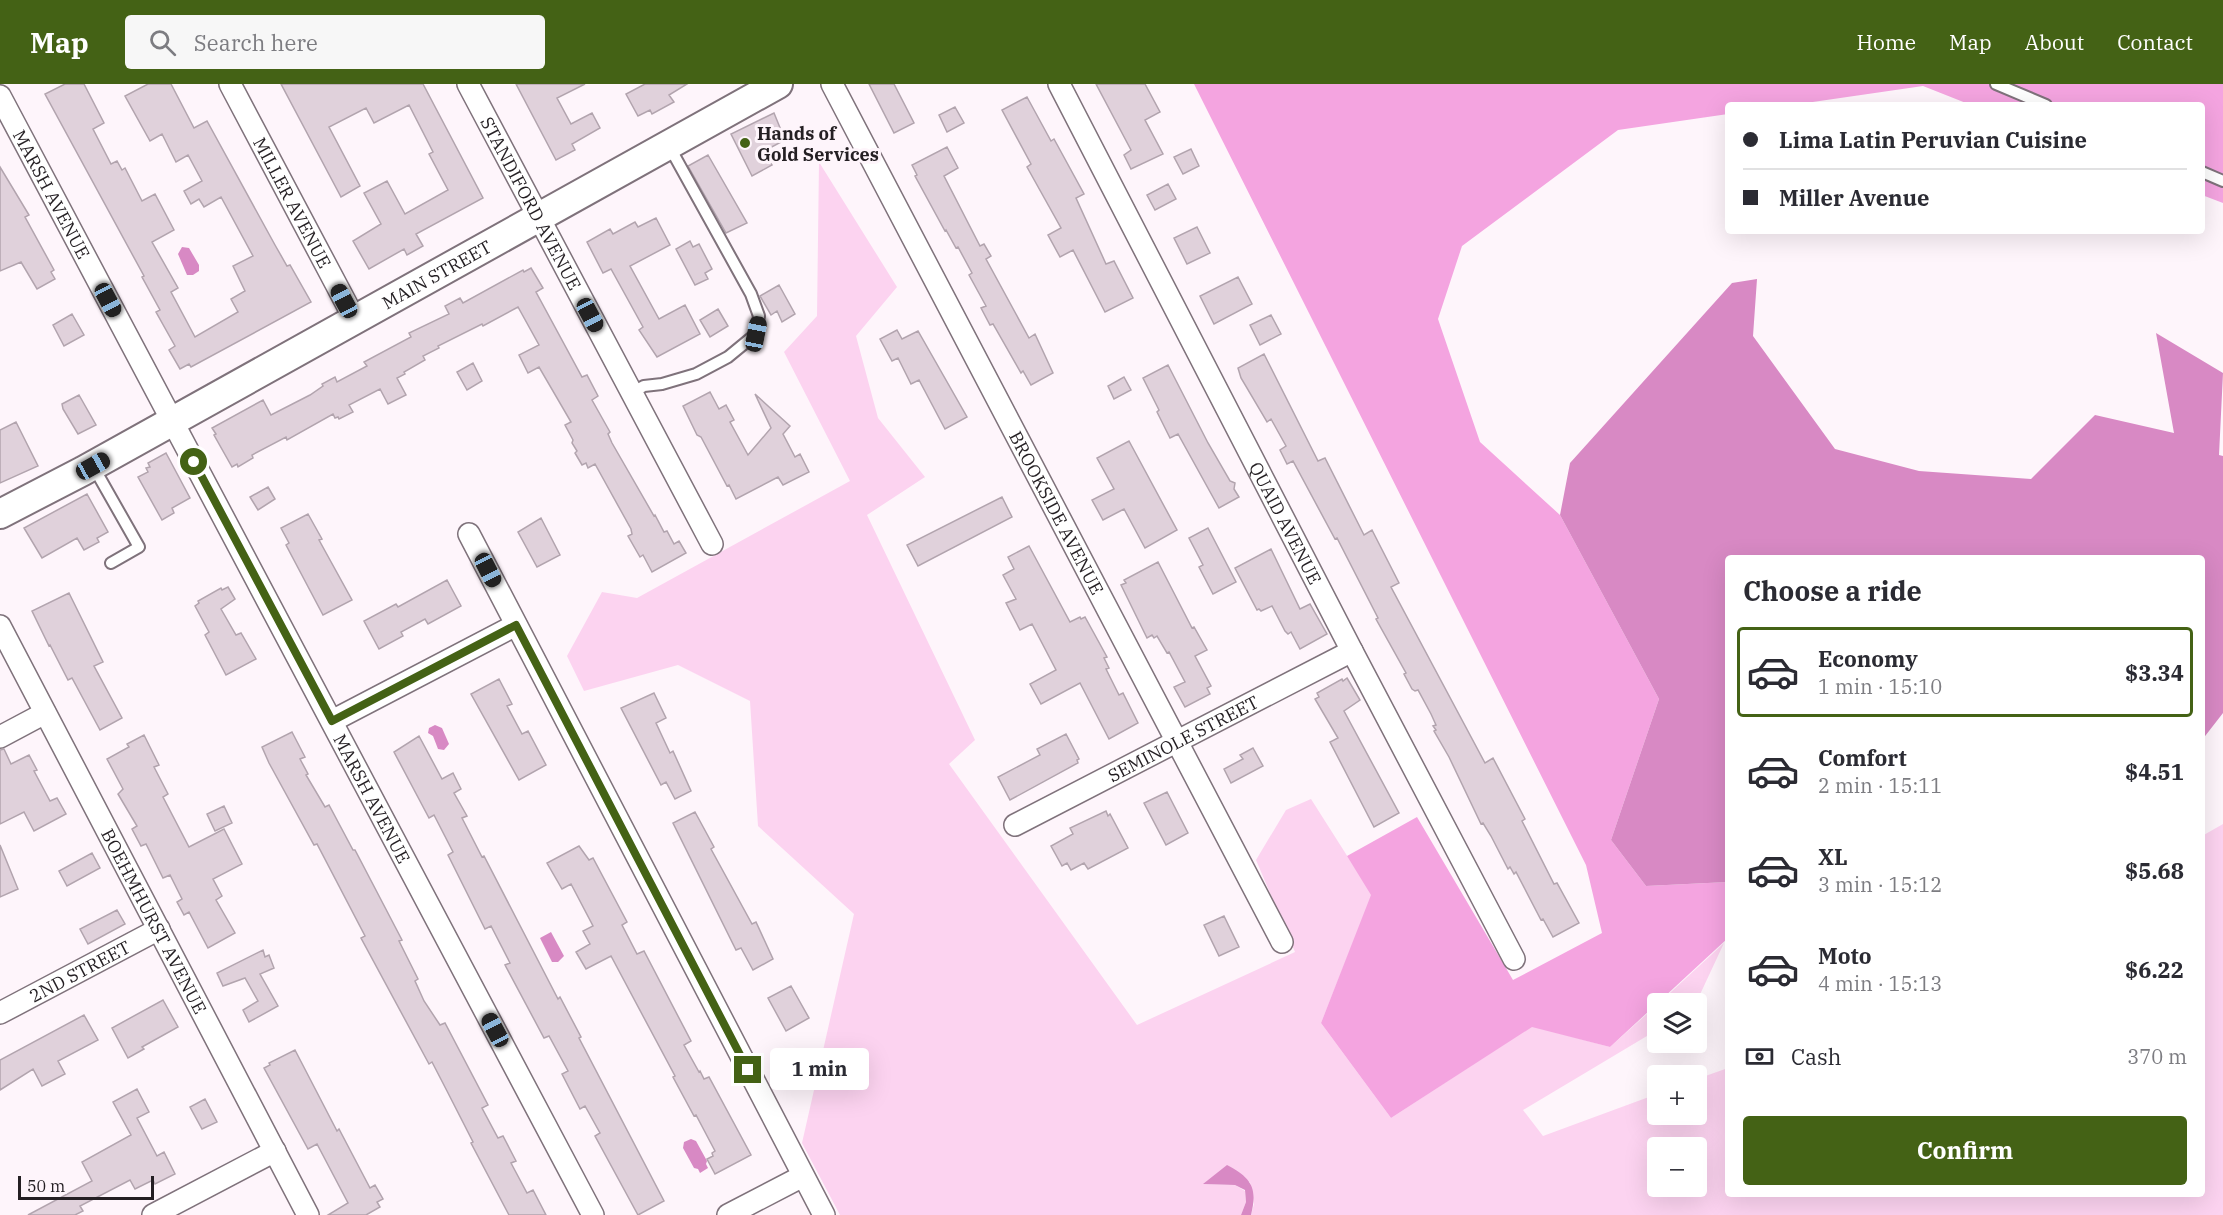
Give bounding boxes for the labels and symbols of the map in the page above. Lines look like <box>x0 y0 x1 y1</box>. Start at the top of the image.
street label: STANDIFORD AVENUE <box>476 113 587 294</box>
place label: Hands of Gold Services <box>757 122 879 166</box>
street label: MARSH AVENUE <box>8 126 96 263</box>
street label: MILLER AVENUE <box>249 133 337 272</box>
marker: Hands of Gold Services <box>738 136 752 150</box>
street label: MAIN STREET <box>378 234 495 314</box>
car <box>92 280 124 320</box>
car <box>328 281 360 321</box>
car <box>574 295 606 335</box>
car <box>744 315 768 353</box>
street label: BROOKSIDE AVENUE <box>1004 427 1109 598</box>
route start <box>180 448 207 475</box>
car <box>73 449 113 483</box>
street label: QUAID AVENUE <box>1245 458 1327 588</box>
car <box>472 550 504 590</box>
street label: SEMINOLE STREET <box>1104 690 1262 787</box>
street label: MARSH AVENUE <box>329 730 416 867</box>
street label: BOEHMHURST AVENUE <box>96 825 212 1018</box>
street label: 2ND STREET <box>25 935 134 1007</box>
car <box>479 1010 511 1050</box>
callout: 1 min <box>769 1049 868 1091</box>
route end <box>734 1056 761 1083</box>
scale bar <box>18 1173 154 1200</box>

